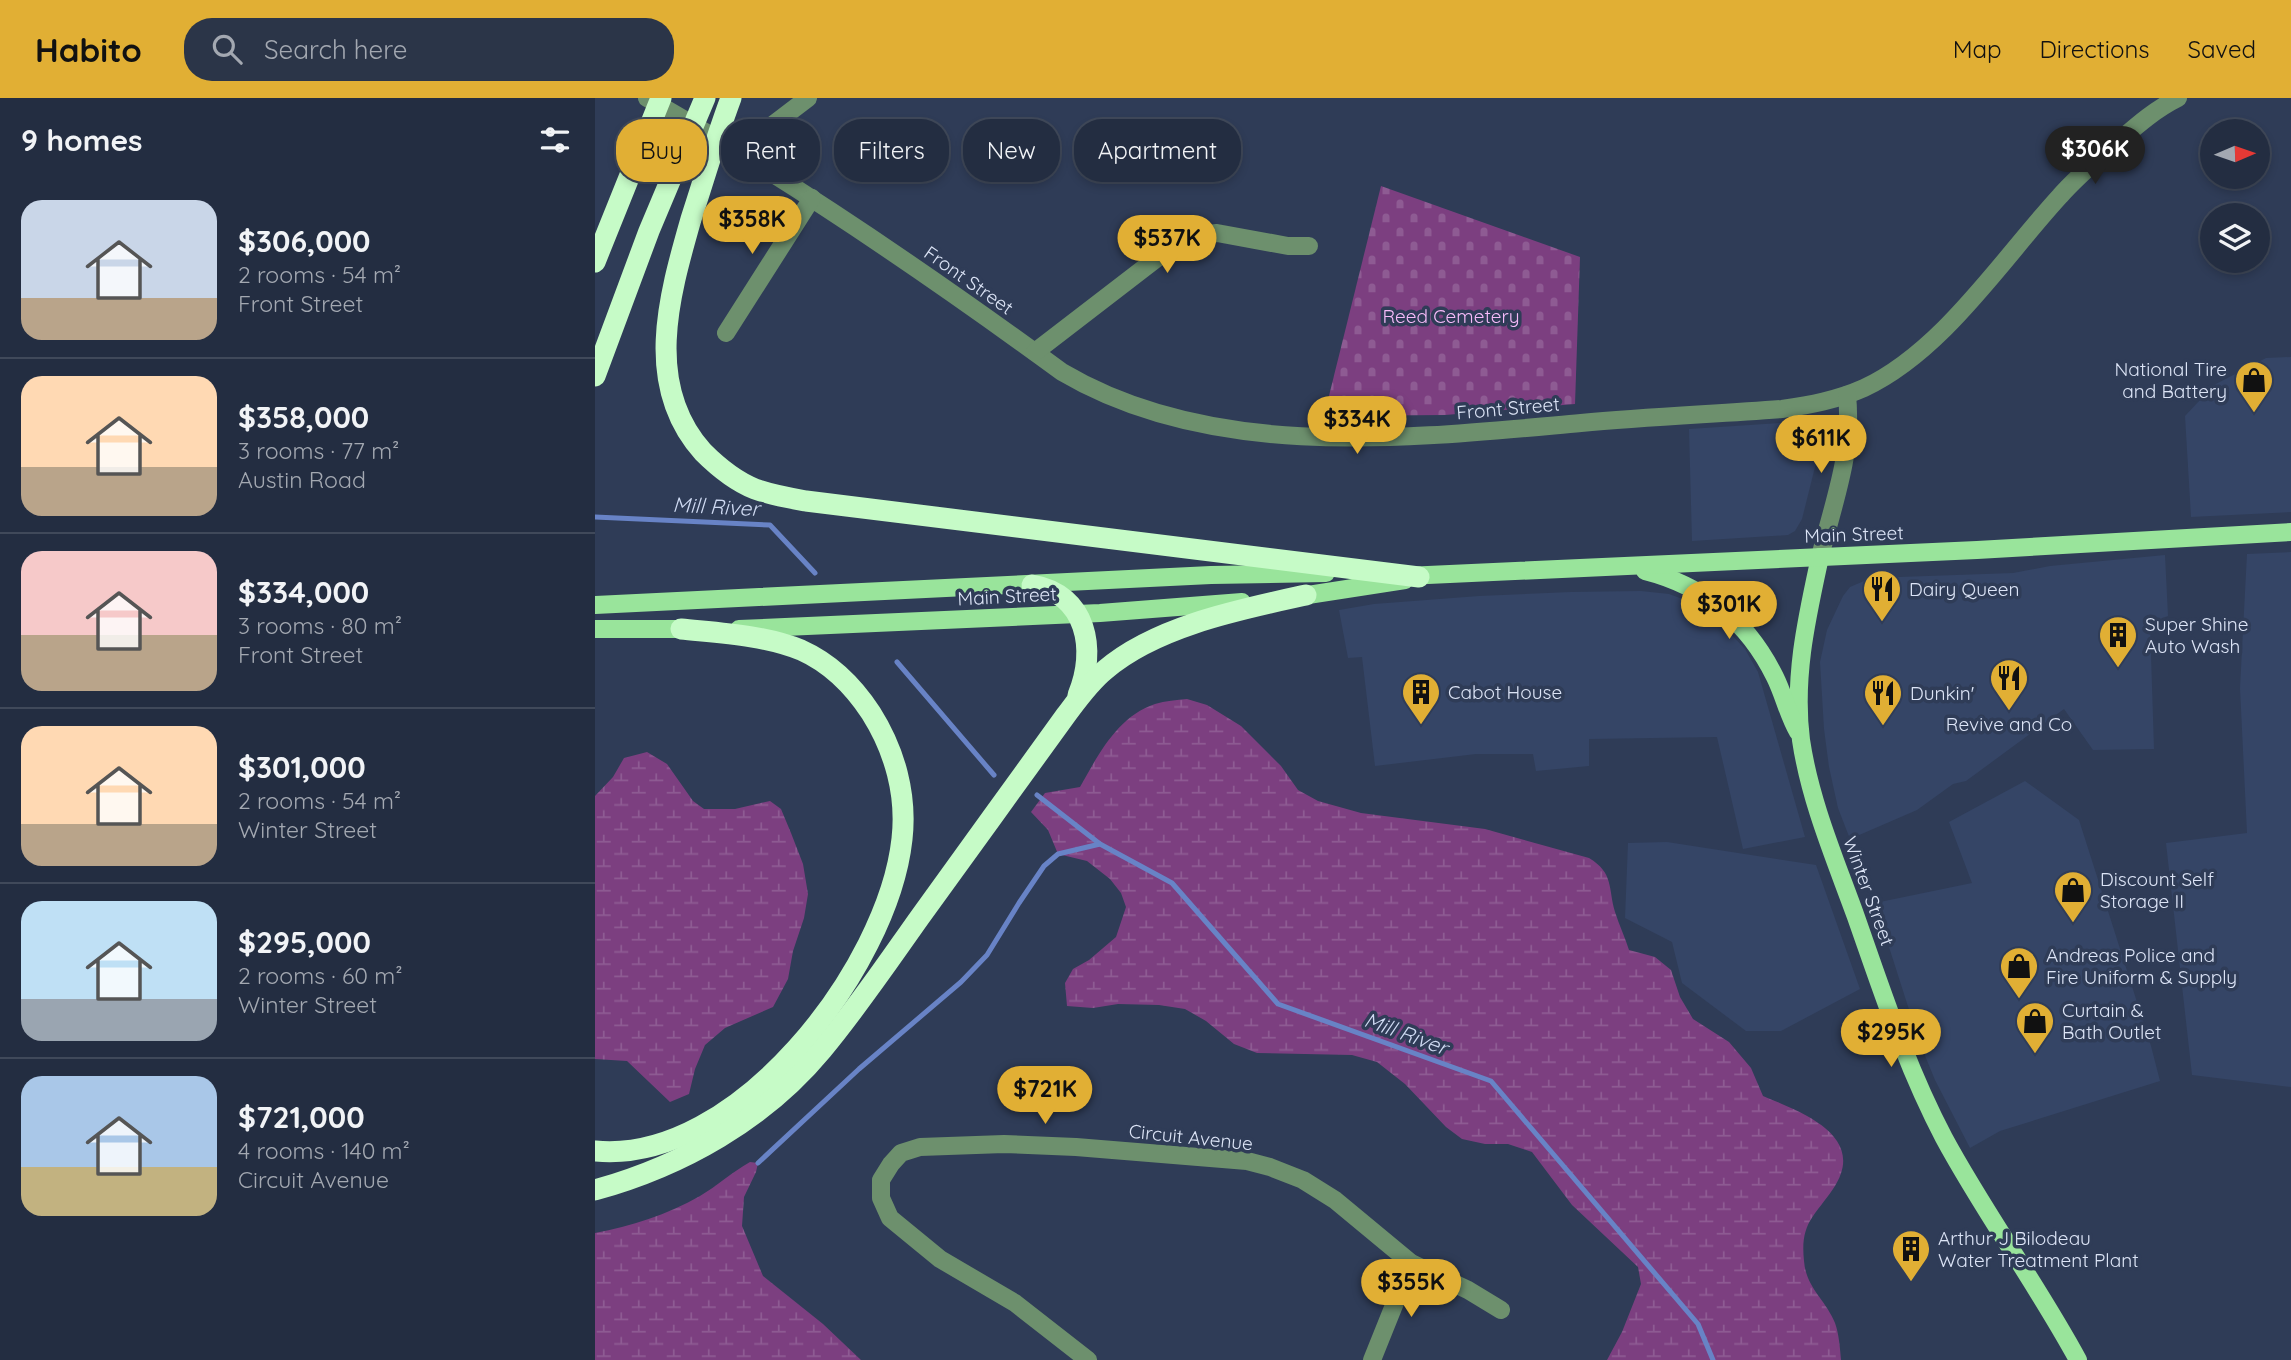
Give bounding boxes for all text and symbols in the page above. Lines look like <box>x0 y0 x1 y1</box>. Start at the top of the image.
search box <box>184 18 674 81</box>
text: Habito <box>35 29 142 70</box>
icon: search <box>208 30 246 68</box>
text: Search here <box>264 33 407 66</box>
text: Map <box>1953 34 2002 64</box>
text: Directions <box>2040 34 2150 64</box>
text: Saved <box>2188 34 2256 64</box>
chip: Buy <box>616 119 707 182</box>
chip: Rent <box>721 119 820 182</box>
chip: Filters <box>834 119 949 182</box>
chip: New <box>963 119 1060 182</box>
chip: Apartment <box>1074 119 1241 182</box>
north arrow <box>2200 119 2270 189</box>
map controls <box>2200 119 2270 273</box>
text: 9 homes <box>21 121 143 159</box>
icon: filters <box>536 121 574 159</box>
pin: $306K <box>2046 126 2144 186</box>
text: $306K <box>2061 134 2129 163</box>
pin: $358K <box>703 197 801 256</box>
button: layers <box>2200 203 2270 273</box>
text: $358K <box>719 204 786 233</box>
pin: $537K <box>1118 216 1216 275</box>
text: $306,000 <box>238 222 371 260</box>
text: $537K <box>1133 223 1201 252</box>
icon: home <box>77 228 161 312</box>
street label: Front Street <box>920 240 1018 320</box>
text: 2 rooms · 54 m² <box>238 260 401 289</box>
text: Front Street <box>238 289 363 318</box>
park label: Reed Cemetery <box>1382 304 1520 328</box>
place label: National Tire and Battery <box>2114 357 2227 403</box>
shop icon: National Tire and Battery <box>2233 359 2275 414</box>
street label: Front Street <box>1455 392 1561 424</box>
pin: $334K <box>1308 396 1406 456</box>
text: $358,000 <box>238 398 369 436</box>
icon: home <box>77 404 161 488</box>
text: $334K <box>1323 404 1391 433</box>
pin: $611K <box>1772 416 1870 475</box>
text: $611K <box>1792 423 1850 452</box>
text: 3 rooms · 77 m² <box>238 436 399 465</box>
text: Austin Road <box>238 465 366 494</box>
water label: Mill River <box>672 491 763 521</box>
street label: Main Street <box>1804 520 1904 548</box>
restaurant icon: Dairy Queen <box>1861 568 1903 623</box>
text: $334,000 <box>238 573 369 611</box>
place label: Dairy Queen <box>1909 577 2020 601</box>
icon: home <box>77 579 161 663</box>
street label: Main Street <box>957 581 1057 611</box>
pin: $301K <box>1680 582 1778 641</box>
text: $301K <box>1697 589 1761 618</box>
text: 3 rooms · 80 m² <box>238 611 402 640</box>
place label: Super Shine Auto Wash <box>2145 612 2249 658</box>
building icon: Super Shine Auto Wash <box>2097 614 2139 669</box>
text: Front Street <box>238 640 363 669</box>
restaurant icon: Revive and Co <box>1988 657 2030 712</box>
building icon: Cabot House <box>1400 671 1442 726</box>
restaurant icon: Dunkin' <box>1862 672 1904 727</box>
place label: Cabot House <box>1448 680 1562 704</box>
place label: Dunkin' <box>1910 681 1974 705</box>
place label: Revive and Co <box>1946 712 2072 736</box>
text: $301,000 <box>238 748 366 786</box>
icon: home <box>77 754 161 838</box>
text: 2 rooms · 54 m² <box>238 786 401 815</box>
text: Winter Street <box>238 815 377 844</box>
street label: Winter Street <box>1838 833 1900 949</box>
place label: Discount Self Storage II <box>2100 867 2214 913</box>
shop icon: Discount Self Storage II <box>2052 869 2094 924</box>
text: $295,000 <box>238 923 371 961</box>
icon: home <box>77 929 161 1013</box>
place label: Andreas Police and Fire Uniform & Supply <box>2046 943 2237 989</box>
shop icon: Andreas Police and Fire Uniform & Supply <box>1998 945 2040 1000</box>
text: 2 rooms · 60 m² <box>238 961 403 990</box>
text: Winter Street <box>238 990 377 1019</box>
place label: Curtain & Bath Outlet <box>2062 998 2161 1044</box>
shop icon: Curtain & Bath Outlet <box>2014 1000 2056 1055</box>
water label: Mill River <box>1361 1006 1454 1061</box>
pin: $295K <box>1842 1010 1940 1069</box>
text: $295K <box>1857 1017 1925 1046</box>
pin: $721K <box>996 1066 1094 1126</box>
text: $721K <box>1013 1074 1077 1103</box>
text: $721,000 <box>238 1098 365 1136</box>
icon: home <box>77 1104 161 1188</box>
street label: Circuit Avenue <box>1128 1119 1254 1155</box>
text: 4 rooms · 140 m² <box>238 1136 410 1165</box>
text: Circuit Avenue <box>238 1165 389 1194</box>
place label: Arthur J Bilodeau Water Treatment Plant <box>1938 1226 2139 1272</box>
building icon: Arthur J Bilodeau Water Treatment Plant <box>1890 1228 1932 1283</box>
pin: $355K <box>1362 1260 1460 1319</box>
text: $355K <box>1377 1267 1445 1296</box>

